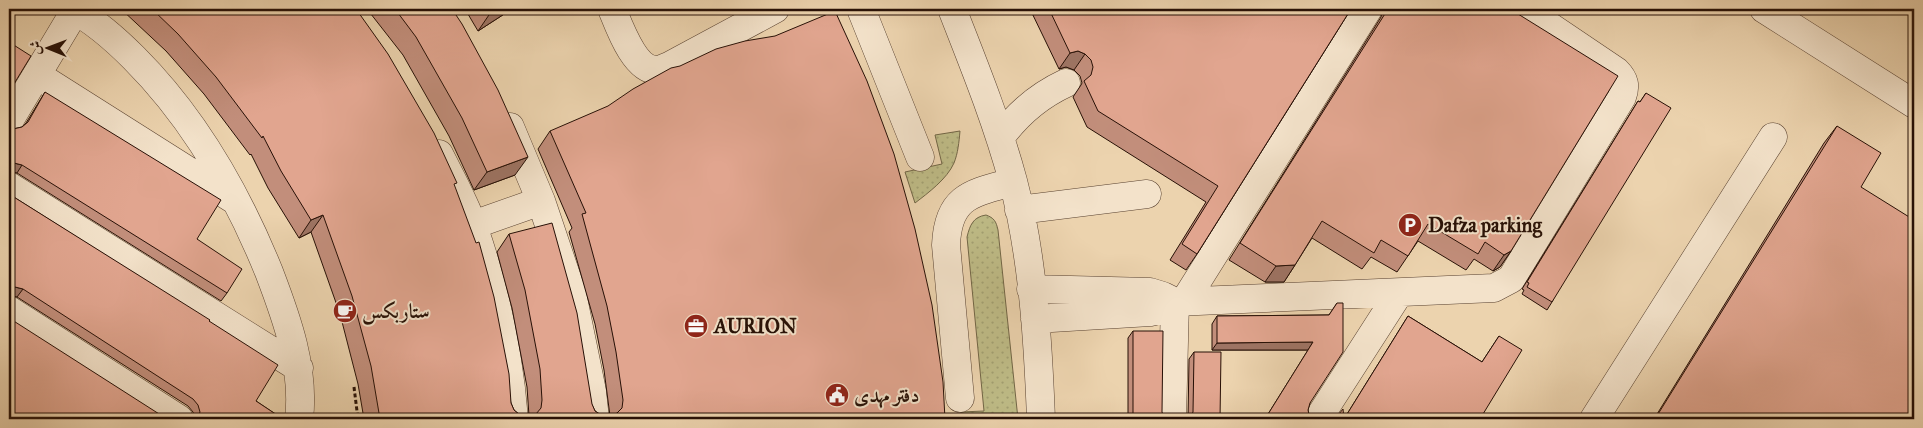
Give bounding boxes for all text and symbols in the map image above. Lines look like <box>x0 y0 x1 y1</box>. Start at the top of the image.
north arrow <box>22 22 72 72</box>
text: ش <box>27 41 44 55</box>
parking icon: Dafza parking <box>1397 212 1423 238</box>
place label: Dafza parking <box>1428 213 1542 238</box>
cafe icon: ستاربكس <box>332 298 358 324</box>
place label: ستاربكس <box>362 299 430 325</box>
office icon: AURION <box>683 313 709 339</box>
place label: AURION <box>712 314 797 338</box>
public building icon: دفتر مهدى <box>824 382 850 408</box>
place label: دفتر مهدى <box>854 383 919 409</box>

